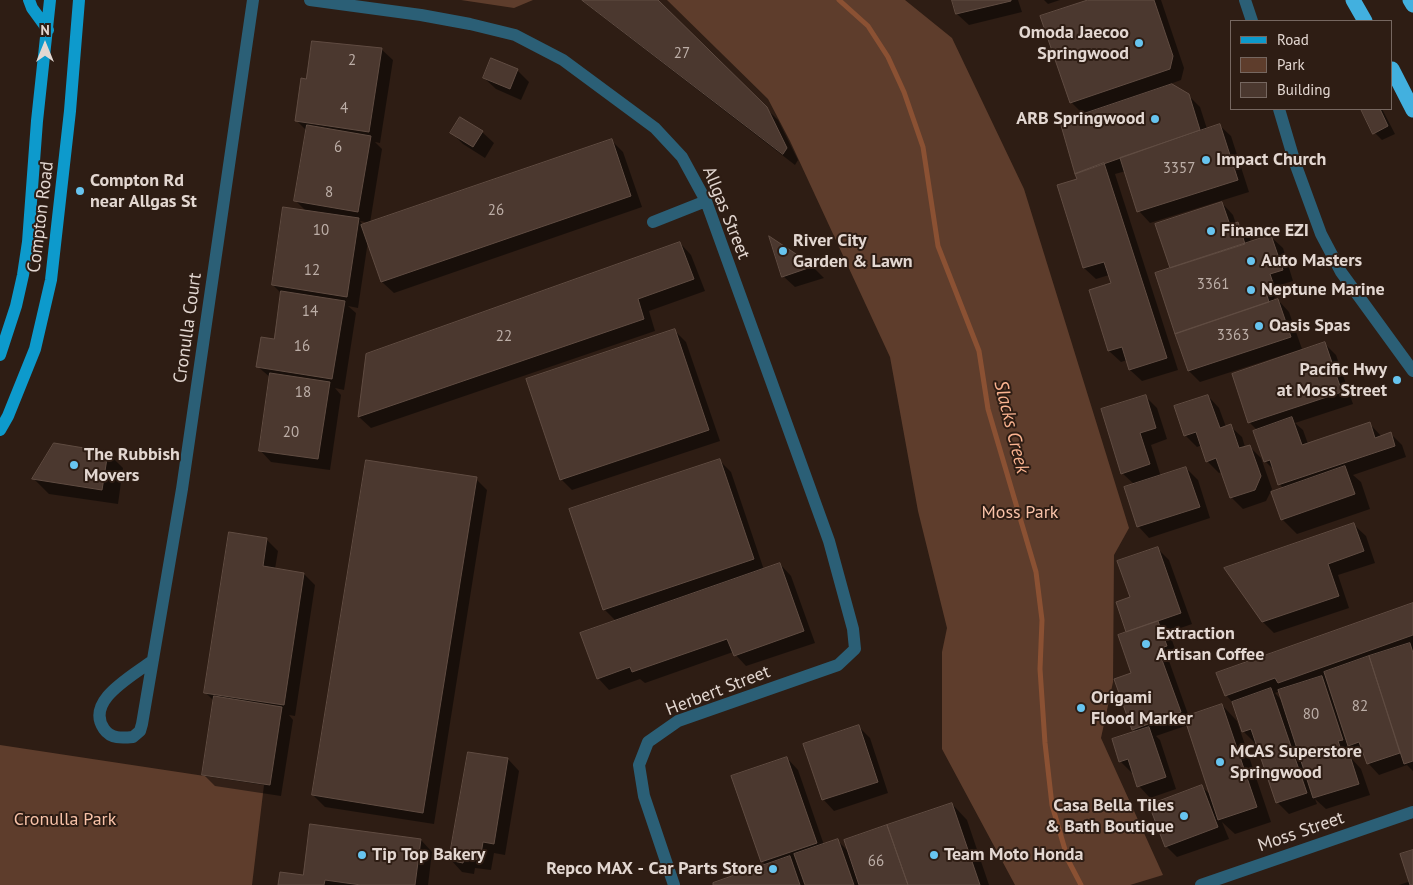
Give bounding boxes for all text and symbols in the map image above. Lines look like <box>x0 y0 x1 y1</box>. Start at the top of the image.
north arrow <box>20 20 70 70</box>
legend <box>1230 20 1393 110</box>
text: N <box>40 21 50 39</box>
place label: Omoda Jaecoo Springwood <box>1019 22 1129 64</box>
text: Road <box>1277 30 1309 49</box>
marker: Omoda Jaecoo Springwood <box>1133 37 1145 49</box>
house number: 27 <box>674 45 690 63</box>
house number: 2 <box>348 52 356 70</box>
text: Park <box>1277 55 1305 74</box>
text: Building <box>1277 80 1331 99</box>
house number: 4 <box>340 100 348 118</box>
place label: ARB Springwood <box>1016 108 1145 130</box>
marker: ARB Springwood <box>1149 113 1161 125</box>
house number: 6 <box>334 139 342 157</box>
place label: Impact Church <box>1216 149 1326 171</box>
marker: Impact Church <box>1200 154 1212 166</box>
street label: Compton Road <box>23 160 59 274</box>
house number: 3357 <box>1163 160 1195 178</box>
street label: Allgas Street <box>698 164 754 262</box>
place label: Compton Rd near Allgas St <box>90 170 197 212</box>
house number: 8 <box>325 184 333 202</box>
marker: Compton Rd near Allgas St <box>74 185 86 197</box>
house number: 26 <box>488 202 504 220</box>
place label: Finance EZI <box>1221 220 1309 242</box>
house number: 10 <box>313 222 329 240</box>
marker: Finance EZI <box>1205 225 1217 237</box>
place label: River City Garden & Lawn <box>793 230 913 272</box>
marker: River City Garden & Lawn <box>777 245 789 257</box>
place label: Auto Masters <box>1261 250 1362 272</box>
marker: Auto Masters <box>1245 255 1257 267</box>
house number: 12 <box>304 262 320 280</box>
street label: Cronulla Court <box>170 271 206 385</box>
house number: 3361 <box>1197 276 1229 294</box>
place label: Neptune Marine <box>1261 279 1385 301</box>
marker: Neptune Marine <box>1245 284 1257 296</box>
house number: 14 <box>302 303 318 321</box>
place label: Oasis Spas <box>1269 315 1350 337</box>
marker: Oasis Spas <box>1253 320 1265 332</box>
house number: 3363 <box>1217 327 1249 345</box>
house number: 22 <box>496 328 512 346</box>
house number: 16 <box>294 338 310 356</box>
place label: Pacific Hwy at Moss Street <box>1277 359 1387 402</box>
marker: Pacific Hwy at Moss Street <box>1391 374 1403 386</box>
water label: Slacks Creek <box>988 378 1034 476</box>
house number: 18 <box>295 384 311 402</box>
house number: 20 <box>283 424 299 442</box>
place label: The Rubbish Movers <box>84 444 180 486</box>
marker: The Rubbish Movers <box>68 459 80 471</box>
park label: Moss Park <box>982 502 1058 524</box>
place label: Extraction Artisan Coffee <box>1156 623 1264 666</box>
marker: Extraction Artisan Coffee <box>1140 638 1152 650</box>
street label: Herbert Street <box>663 661 773 721</box>
place label: Origami Flood Marker <box>1091 687 1193 730</box>
house number: 82 <box>1352 698 1368 716</box>
marker: Origami Flood Marker <box>1075 702 1087 714</box>
house number: 80 <box>1303 706 1319 724</box>
place label: MCAS Superstore Springwood <box>1230 741 1362 784</box>
marker: MCAS Superstore Springwood <box>1214 756 1226 768</box>
place label: Casa Bella Tiles & Bath Boutique <box>1045 795 1174 838</box>
street label: Moss Street <box>1255 807 1347 857</box>
park label: Cronulla Park <box>14 809 116 831</box>
marker: Casa Bella Tiles & Bath Boutique <box>1178 810 1190 822</box>
place label: Tip Top Bakery <box>372 844 485 866</box>
place label: Team Moto Honda <box>944 844 1083 866</box>
marker: Tip Top Bakery <box>356 849 368 861</box>
marker: Team Moto Honda <box>928 849 940 861</box>
house number: 66 <box>868 853 884 871</box>
place label: Repco MAX - Car Parts Store <box>546 858 763 880</box>
marker: Repco MAX - Car Parts Store <box>767 863 779 875</box>

